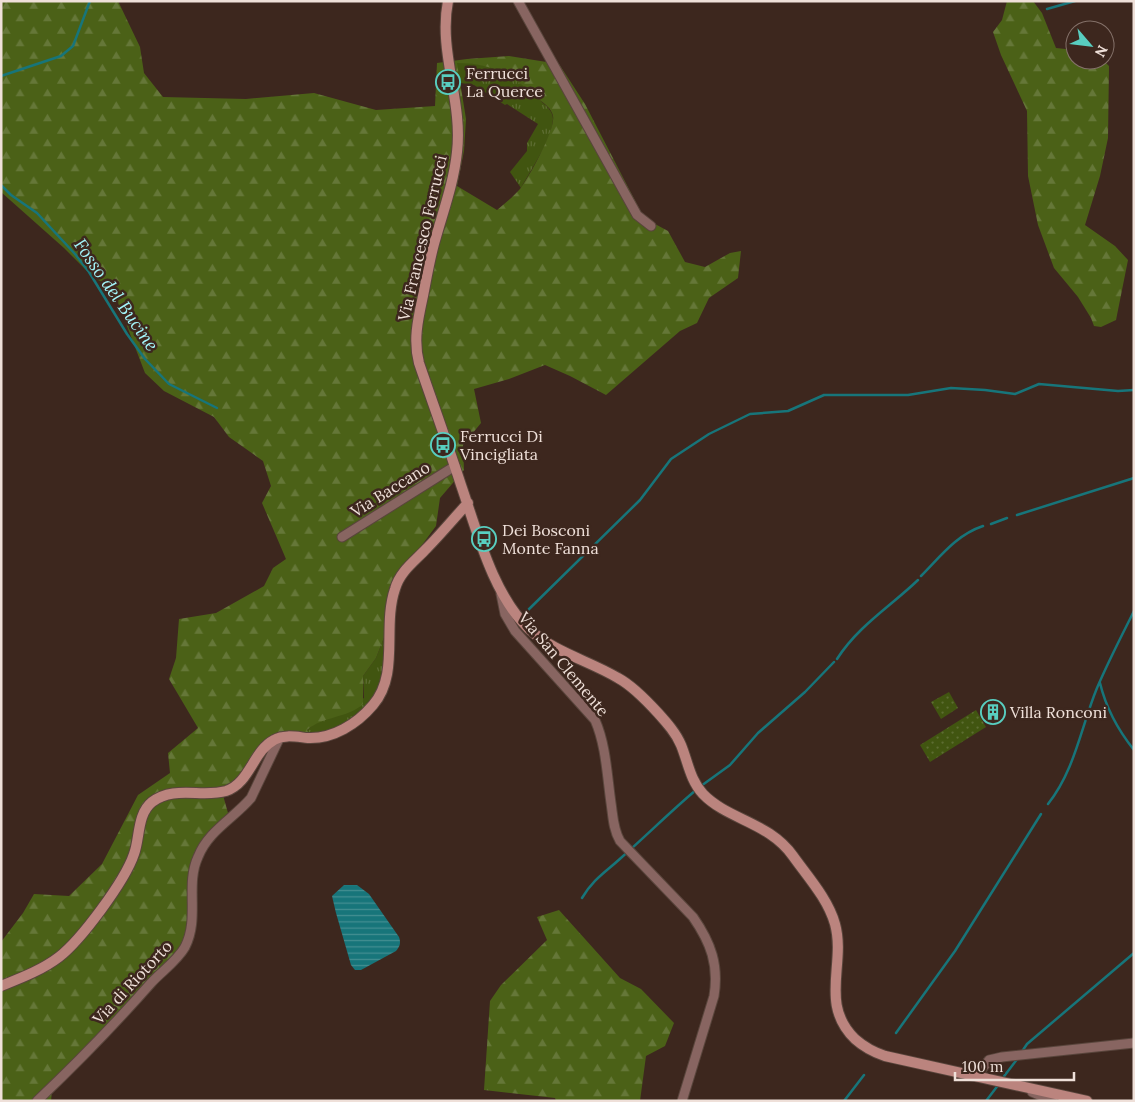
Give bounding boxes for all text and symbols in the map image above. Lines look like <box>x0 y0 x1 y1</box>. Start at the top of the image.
north arrow <box>1065 20 1115 70</box>
text: N <box>1091 42 1112 60</box>
place label: Ferrucci La Querce <box>466 63 543 101</box>
bus stop icon: Ferrucci La Querce <box>435 69 461 95</box>
street label: Via Francesco Ferrucci <box>393 153 451 324</box>
water label: Fosso del Bucine <box>69 234 164 356</box>
place label: Ferrucci Di Vincigliata <box>459 426 543 464</box>
bus stop icon: Ferrucci Di Vincigliata <box>430 432 456 458</box>
street label: Via Baccano <box>346 457 433 522</box>
place label: Dei Bosconi Monte Fanna <box>502 520 599 558</box>
bus stop icon: Dei Bosconi Monte Fanna <box>471 526 497 552</box>
street label: Via San Clemente <box>514 607 614 720</box>
building icon: Villa Ronconi <box>980 699 1006 725</box>
place label: Villa Ronconi <box>1009 702 1107 722</box>
street label: Via di Riotorto <box>87 936 176 1029</box>
scale bar <box>955 1050 1074 1082</box>
text: 100 m <box>962 1057 1003 1076</box>

